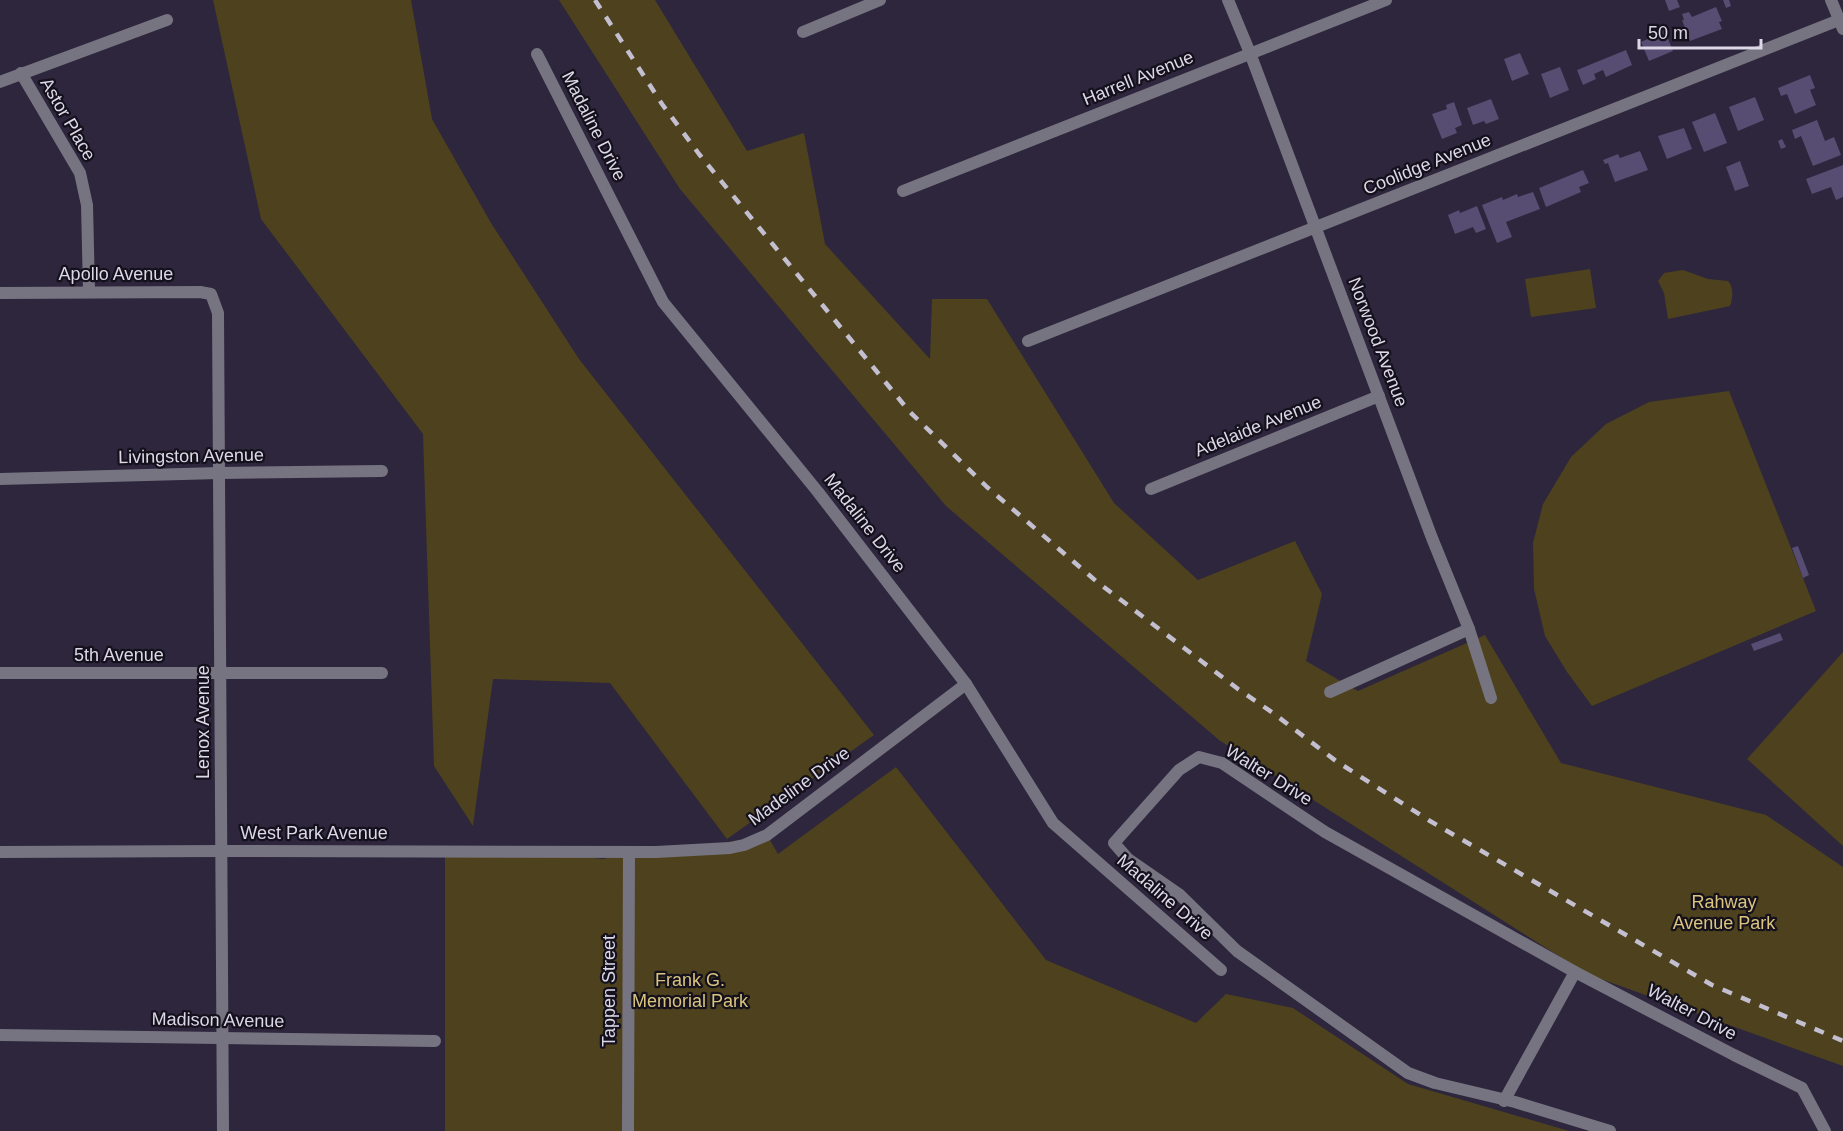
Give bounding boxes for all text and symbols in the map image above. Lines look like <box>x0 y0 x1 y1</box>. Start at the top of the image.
scale bar <box>1639 12 1760 50</box>
text: 50 m <box>1648 23 1688 43</box>
street label: Harrell Avenue <box>1080 47 1196 109</box>
street label: Madaline Drive <box>558 68 630 184</box>
street label: Astor Place <box>36 74 100 164</box>
street label: Coolidge Avenue <box>1360 129 1494 199</box>
street label: Apollo Avenue <box>59 264 173 284</box>
street label: Norwood Avenue <box>1344 275 1412 409</box>
street label: Adelaide Avenue <box>1192 391 1324 461</box>
street label: Livingston Avenue <box>118 445 264 467</box>
street label: Madaline Drive <box>820 470 910 576</box>
street label: 5th Avenue <box>74 645 164 665</box>
street label: Lenox Avenue <box>193 665 213 779</box>
street label: Walter Drive <box>1222 740 1316 810</box>
street label: Madeline Drive <box>745 743 853 829</box>
street label: West Park Avenue <box>240 823 388 843</box>
street label: Madaline Drive <box>1113 850 1217 944</box>
park label: Rahway Avenue Park <box>1673 892 1776 933</box>
street label: Tappen Street <box>599 935 619 1047</box>
park label: Frank G. Memorial Park <box>632 970 749 1011</box>
street label: Walter Drive <box>1644 980 1740 1044</box>
street label: Madison Avenue <box>151 1009 285 1031</box>

